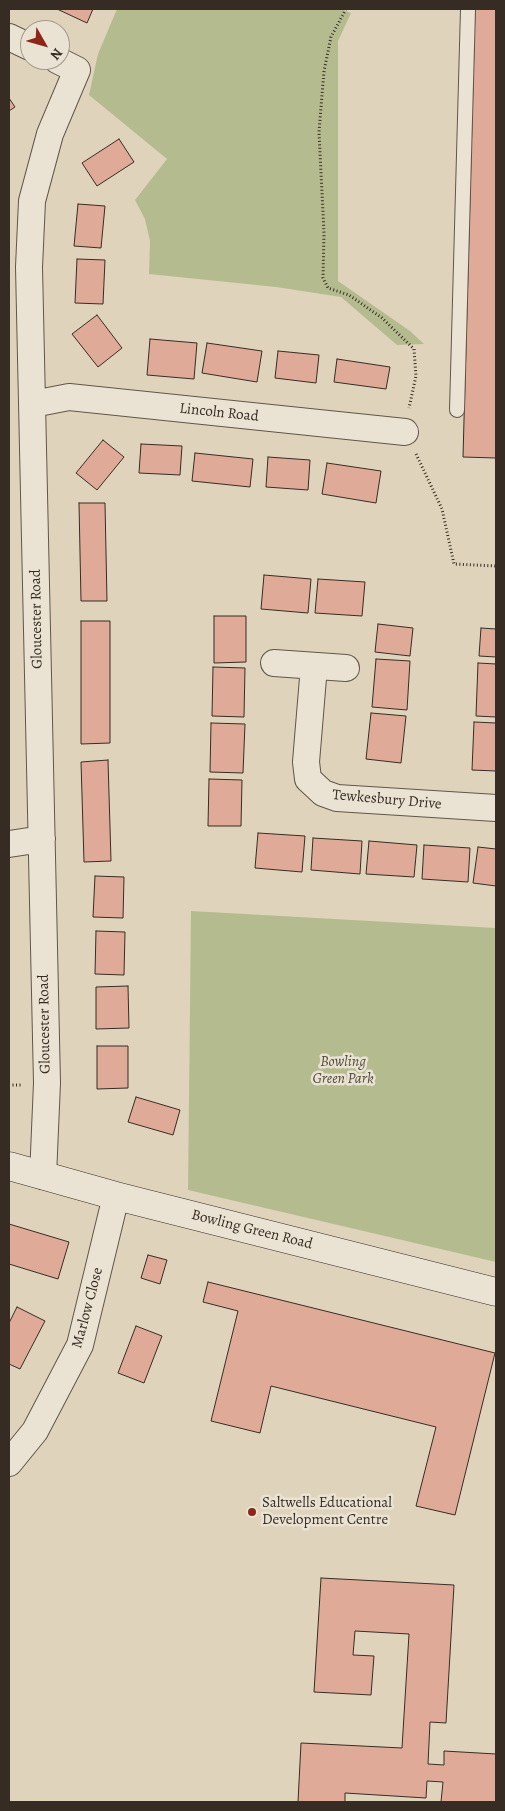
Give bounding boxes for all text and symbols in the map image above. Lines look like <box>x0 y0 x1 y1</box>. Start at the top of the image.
north arrow <box>20 20 70 70</box>
text: N <box>46 44 67 64</box>
street label: Lincoln Road <box>178 400 260 426</box>
street label: Gloucester Road <box>27 569 47 669</box>
street label: Tewkesbury Drive <box>332 786 442 814</box>
street label: Gloucester Road <box>35 974 55 1074</box>
park label: Bowling Green Park <box>312 1053 374 1088</box>
street label: Bowling Green Road <box>189 1206 315 1254</box>
street label: Marlow Close <box>69 1266 107 1350</box>
place label: Saltwells Educational Development Centre <box>262 1494 392 1529</box>
marker: Saltwells Educational Development Centre <box>246 1506 258 1518</box>

